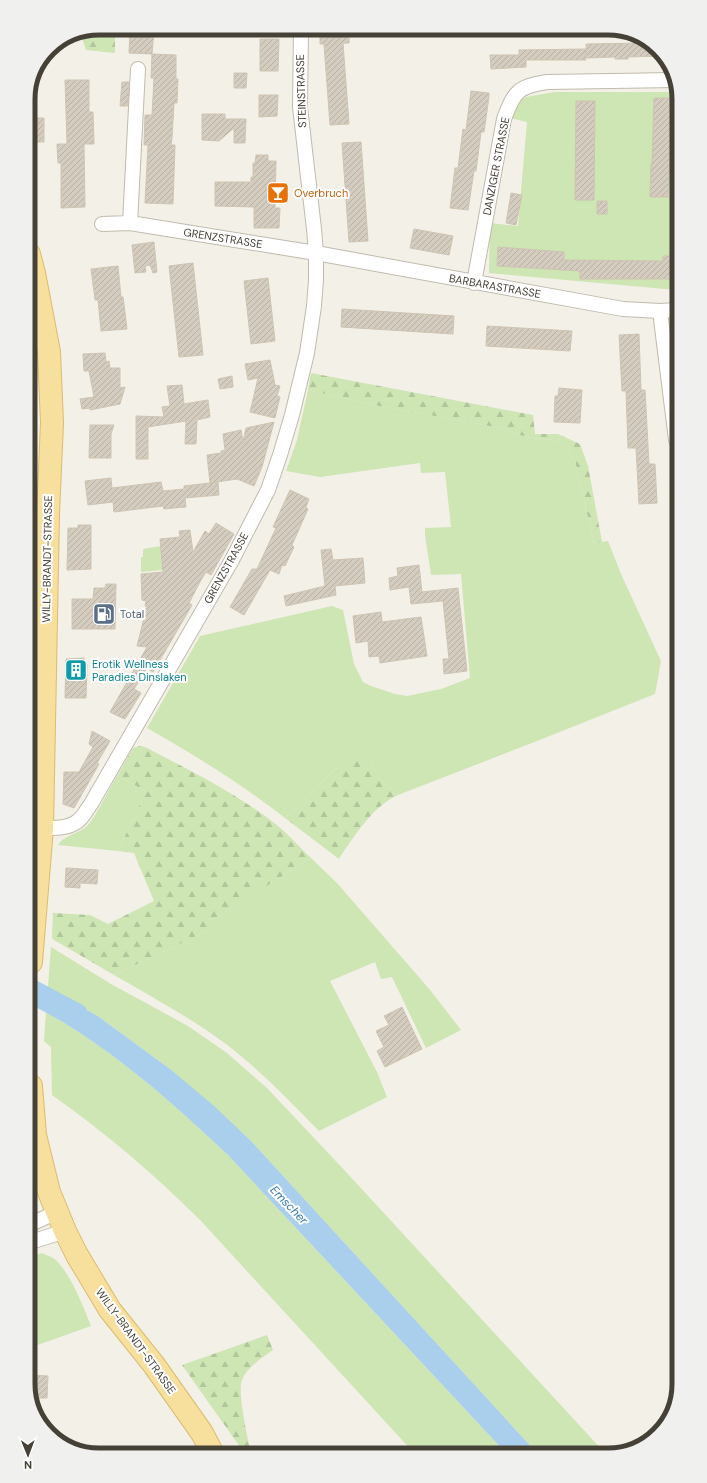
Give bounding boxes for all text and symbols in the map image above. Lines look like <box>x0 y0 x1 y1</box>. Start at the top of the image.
street label: STEINSTRASSE <box>293 54 309 128</box>
street label: DANZIGER STRASSE <box>480 116 512 216</box>
bar icon: Overbruch <box>265 180 291 206</box>
place label: Overbruch <box>294 186 348 200</box>
street label: GRENZSTRASSE <box>182 225 264 251</box>
street label: BARBARASTRASSE <box>448 271 542 301</box>
street label: WILLY-BRANDT-STRASSE <box>39 495 55 623</box>
street label: GRENZSTRASSE <box>201 530 251 606</box>
fuel station icon: Total <box>91 601 117 627</box>
place label: Total <box>120 607 144 621</box>
building icon: Erotik Wellness Paradies Dinslaken <box>63 657 89 683</box>
place label: Erotik Wellness Paradies Dinslaken <box>92 657 187 684</box>
water label: Emscher <box>267 1182 312 1228</box>
street label: WILLY-BRANDT-STRASSE <box>93 1285 179 1397</box>
north arrow <box>8 1435 48 1475</box>
text: N <box>24 1458 32 1472</box>

